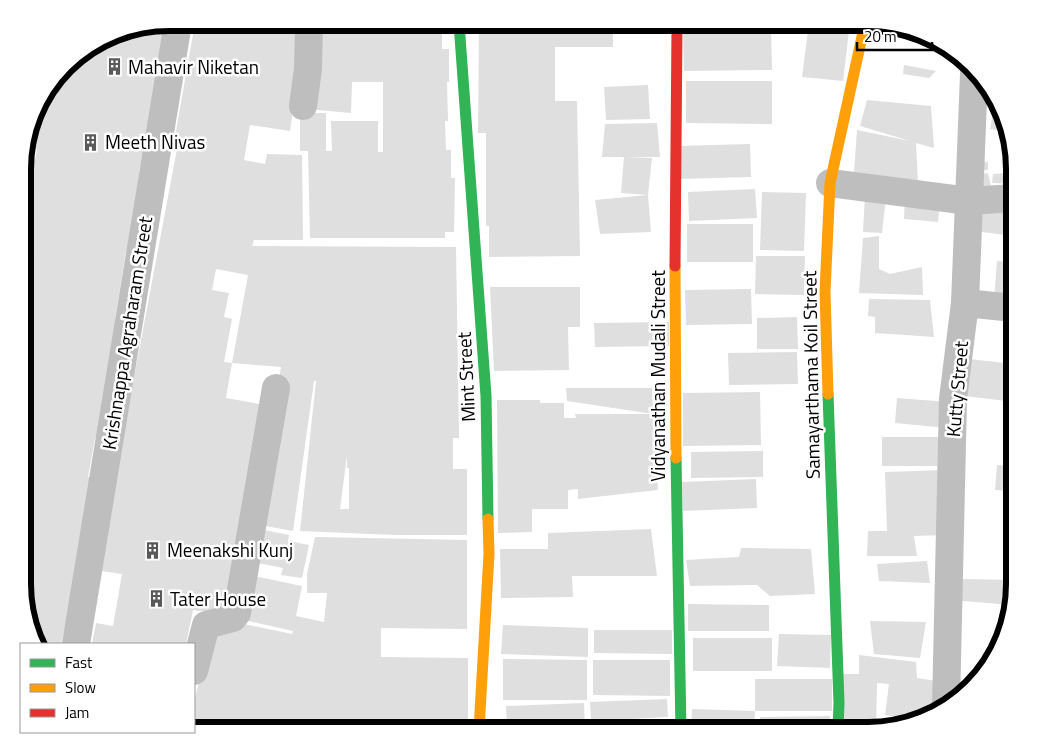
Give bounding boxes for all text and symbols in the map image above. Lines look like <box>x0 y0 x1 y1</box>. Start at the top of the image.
scale bar <box>857 20 932 52</box>
text: 20 m <box>864 25 897 48</box>
place label: Mahavir Niketan <box>128 52 259 81</box>
building icon: Mahavir Niketan <box>104 57 124 77</box>
place label: Meeth Nivas <box>105 127 206 156</box>
building icon: Meeth Nivas <box>81 132 101 152</box>
street label: Krishnappa Agraharam Street <box>94 214 159 452</box>
street label: Vidyanathan Mudali Street <box>643 270 672 482</box>
street label: Samayarthama Koil Street <box>794 270 827 479</box>
street label: Mint Street <box>449 331 482 423</box>
street label: Kutty Street <box>938 339 975 438</box>
place label: Meenakshi Kunj <box>167 535 293 564</box>
building icon: Meenakshi Kunj <box>143 540 163 560</box>
place label: Tater House <box>170 584 266 613</box>
building icon: Tater House <box>146 589 166 609</box>
legend <box>20 643 195 733</box>
text: Fast <box>65 651 93 674</box>
text: Slow <box>65 676 96 699</box>
text: Jam <box>65 701 89 724</box>

